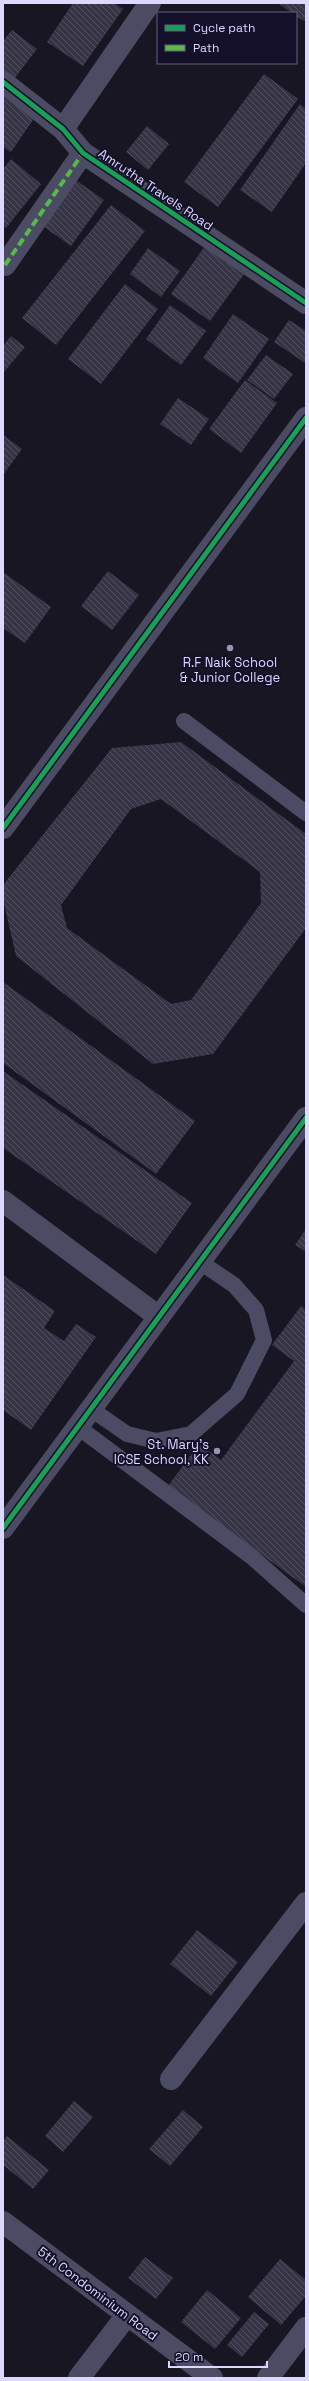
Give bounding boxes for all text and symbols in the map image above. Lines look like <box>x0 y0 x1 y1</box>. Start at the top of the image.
legend <box>157 12 297 64</box>
text: Cycle path <box>193 20 255 36</box>
text: Path <box>193 40 219 56</box>
street label: Amrutha Travels Road <box>95 145 216 234</box>
marker: R.F Naik School & Junior College <box>225 643 235 653</box>
place label: R.F Naik School & Junior College <box>180 654 280 686</box>
place label: St. Mary's ICSE School, KK <box>114 1436 209 1468</box>
marker: St. Mary's ICSE School, KK <box>212 1446 222 1456</box>
street label: 5th Condominium Road <box>34 2243 161 2344</box>
scale bar <box>169 2343 267 2369</box>
text: 20 m <box>175 2349 203 2365</box>

